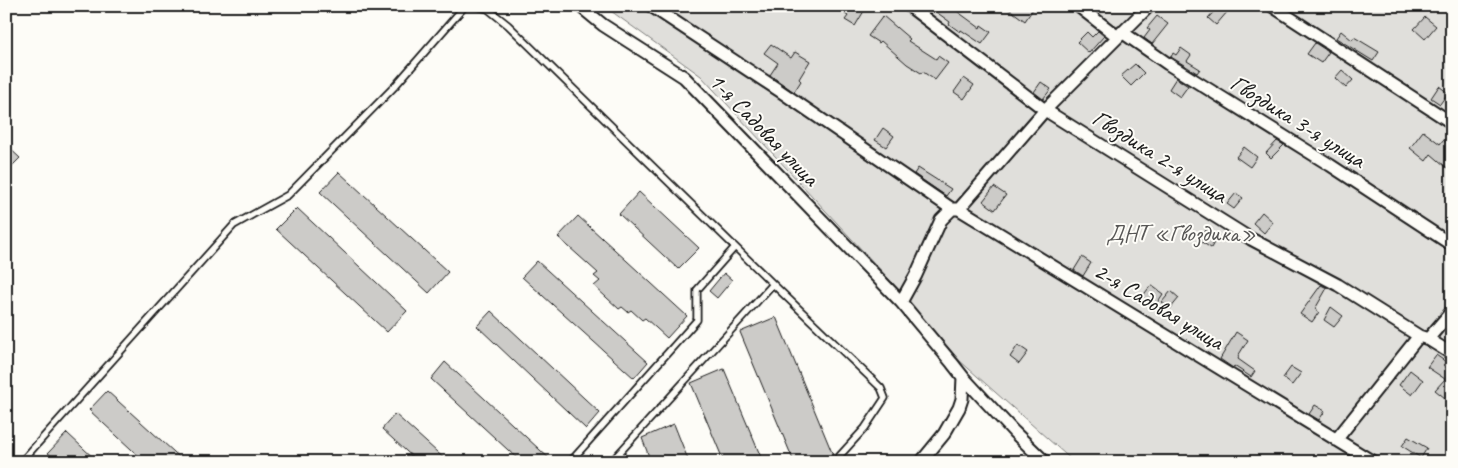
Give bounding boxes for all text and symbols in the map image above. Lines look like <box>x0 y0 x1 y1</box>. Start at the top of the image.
street label: 1-я Садовая улица <box>702 66 827 193</box>
street label: Гвоздика 3-я улица <box>1225 68 1372 175</box>
street label: Гвоздика 2-я улица <box>1087 103 1234 210</box>
park label: ДНТ «Гвоздика» <box>1106 218 1256 248</box>
street label: 2-я Садовая улица <box>1089 255 1231 357</box>

